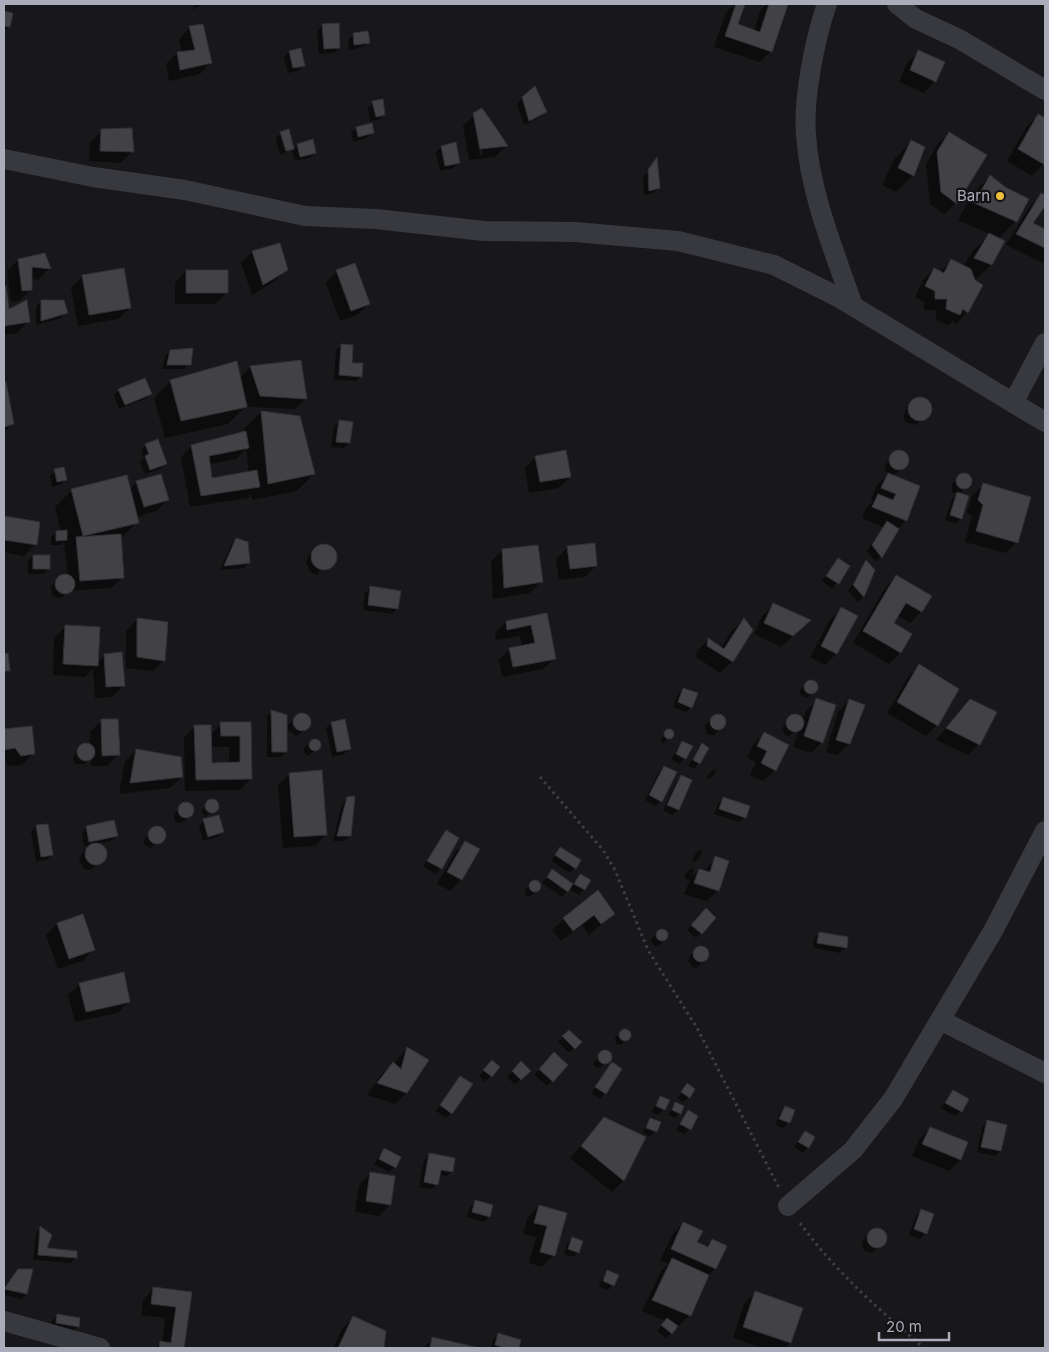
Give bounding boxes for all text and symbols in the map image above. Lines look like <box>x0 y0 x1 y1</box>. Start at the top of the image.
place label: Barn <box>957 186 990 205</box>
marker: Barn <box>994 190 1006 202</box>
scale bar <box>879 1310 949 1342</box>
text: 20 m <box>886 1317 922 1336</box>

